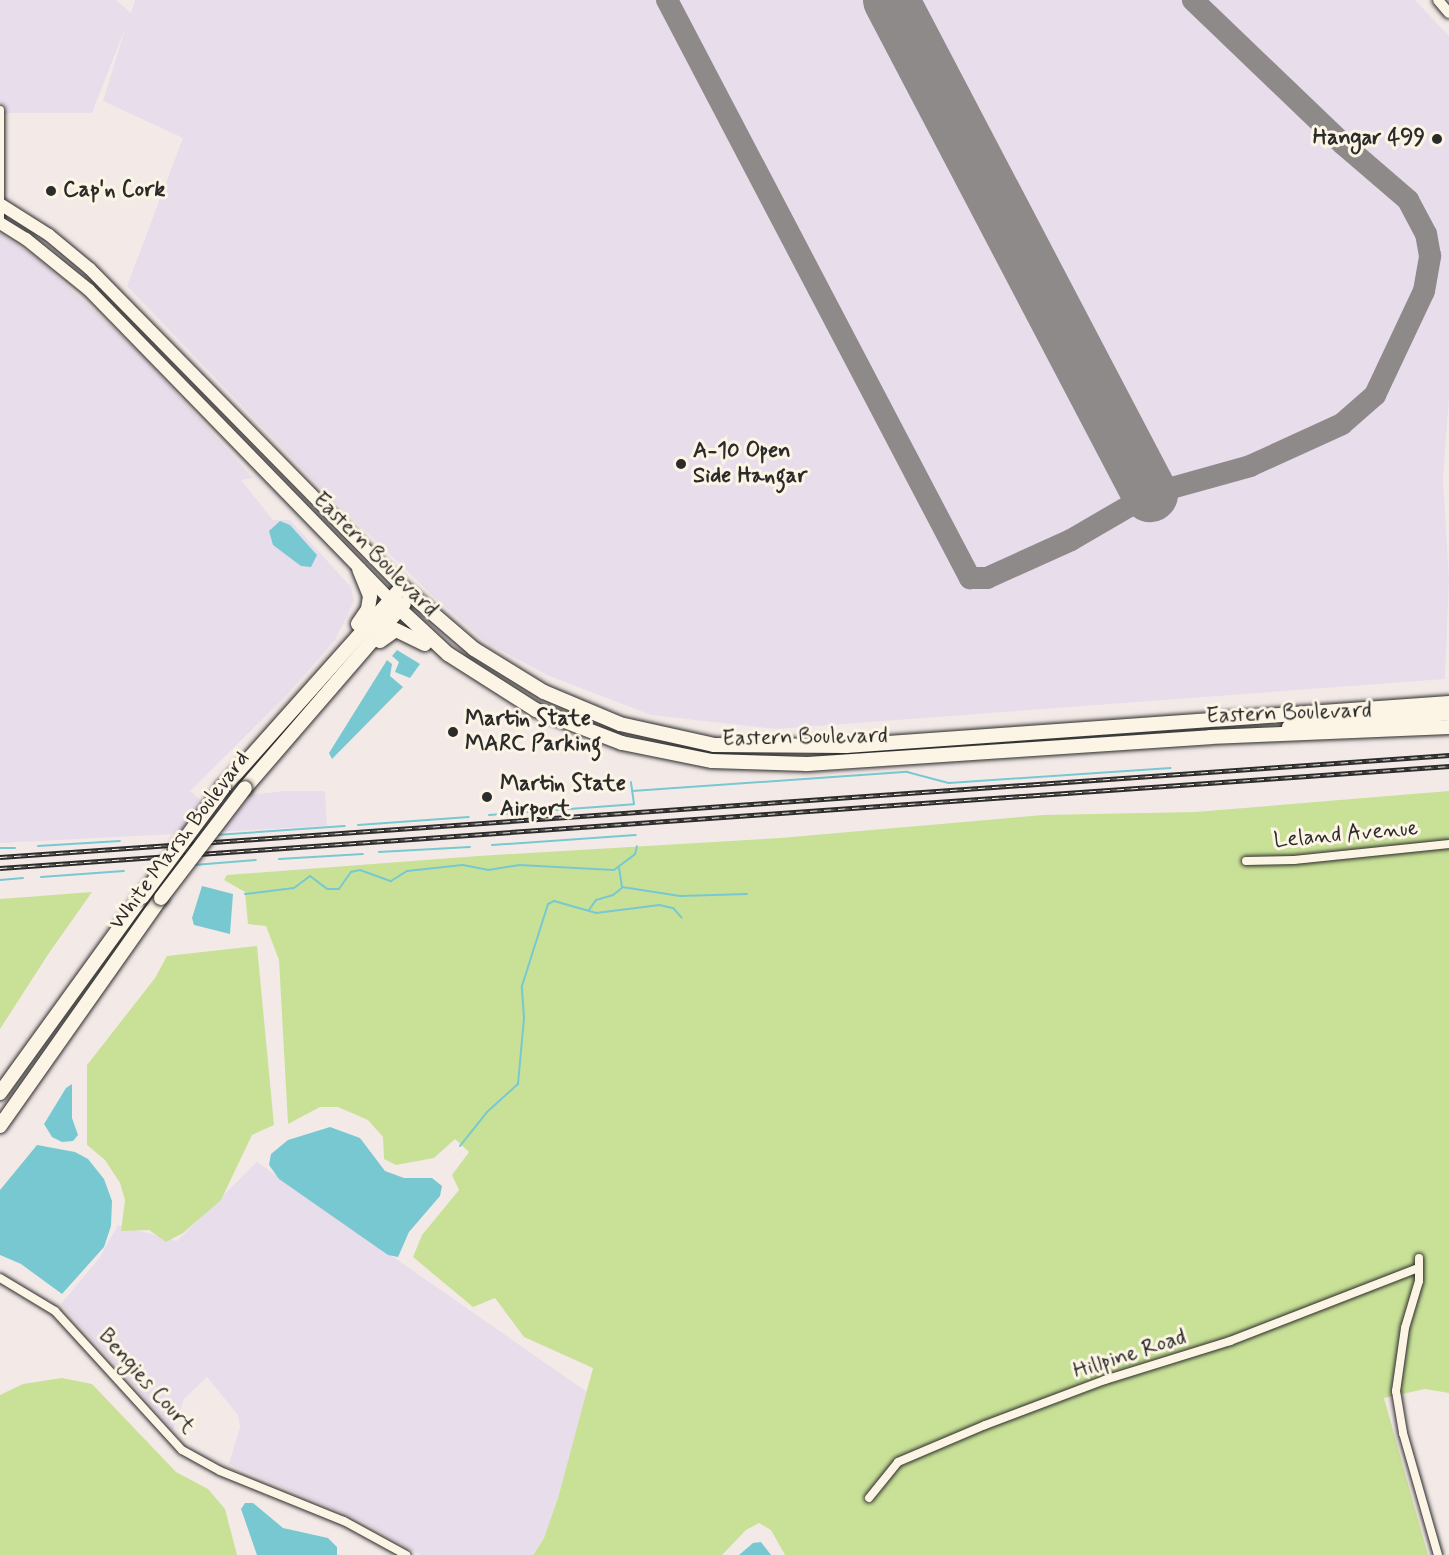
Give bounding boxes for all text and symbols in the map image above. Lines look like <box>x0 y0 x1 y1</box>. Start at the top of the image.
place label: Hangar 499 <box>1313 126 1425 152</box>
marker: Hangar 499 <box>1430 132 1444 146</box>
place label: Cap'n Cork <box>63 178 166 204</box>
marker: Cap'n Cork <box>44 184 58 198</box>
place label: A-10 Open Side Hangar <box>693 438 806 490</box>
marker: A-10 Open Side Hangar <box>674 457 688 471</box>
street label: Eastern Boulevard <box>308 488 442 622</box>
street label: Eastern Boulevard <box>1207 698 1371 730</box>
place label: Martin State MARC Parking <box>465 706 601 758</box>
street label: Eastern Boulevard <box>723 723 887 753</box>
marker: Martin State MARC Parking <box>446 725 460 739</box>
street label: White Marsh Boulevard <box>105 747 255 935</box>
place label: Martin State Airport <box>500 771 622 822</box>
marker: Martin State Airport <box>478 788 496 806</box>
street label: Leland Avenue <box>1274 816 1418 854</box>
street label: Bengies Court <box>92 1324 200 1440</box>
street label: Hillpine Road <box>1071 1325 1189 1385</box>

